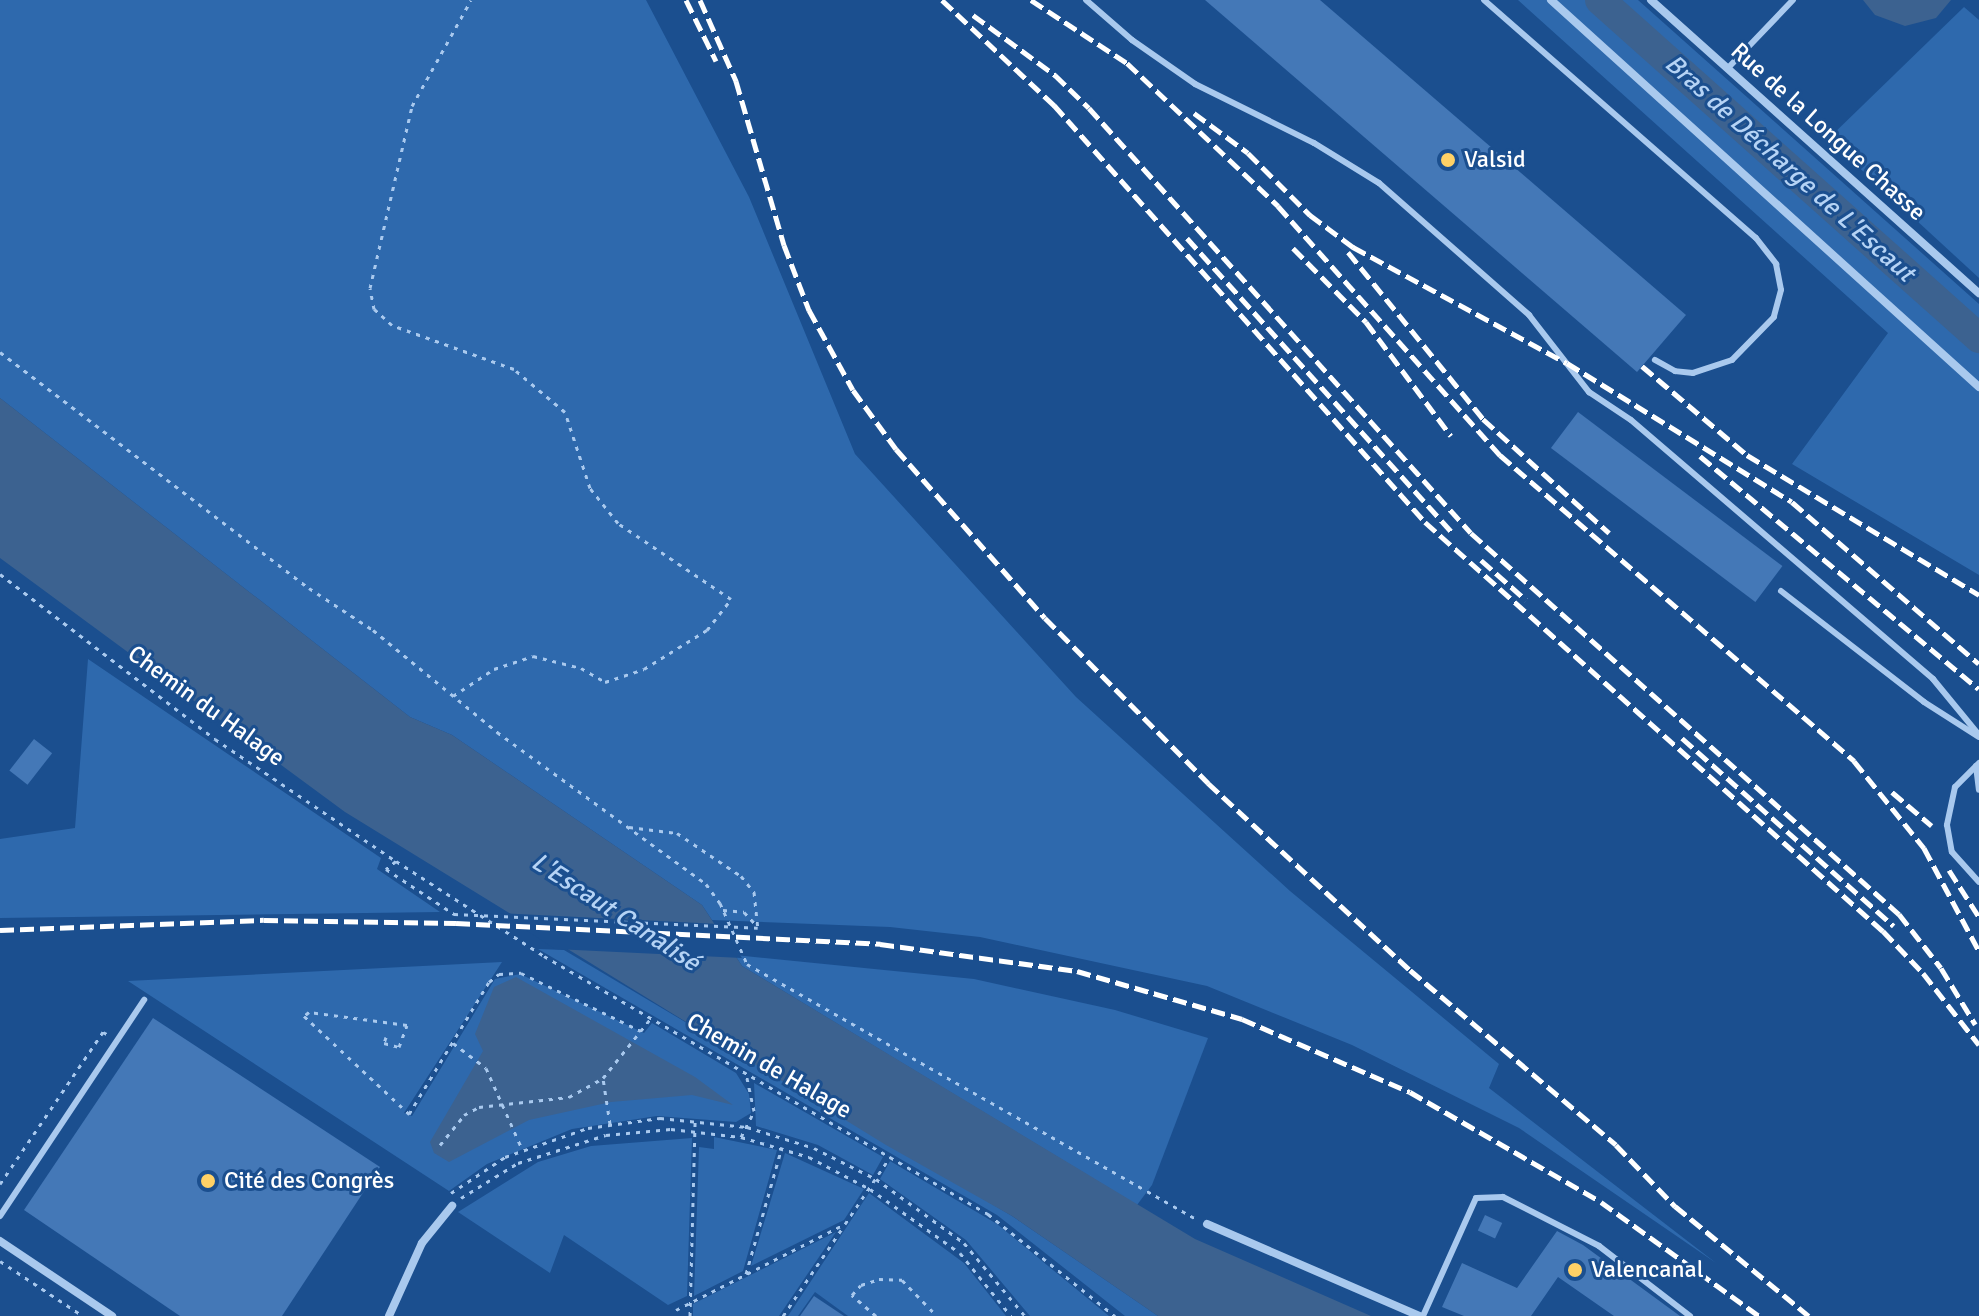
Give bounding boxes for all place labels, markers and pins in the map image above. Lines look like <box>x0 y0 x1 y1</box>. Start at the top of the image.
place label: Valsid <box>1464 146 1526 174</box>
marker: Valsid <box>1439 151 1457 169</box>
place label: Cité des Congrès <box>224 1167 394 1195</box>
marker: Cité des Congrès <box>199 1172 217 1190</box>
place label: Valencanal <box>1591 1256 1704 1284</box>
marker: Valencanal <box>1566 1261 1584 1279</box>

